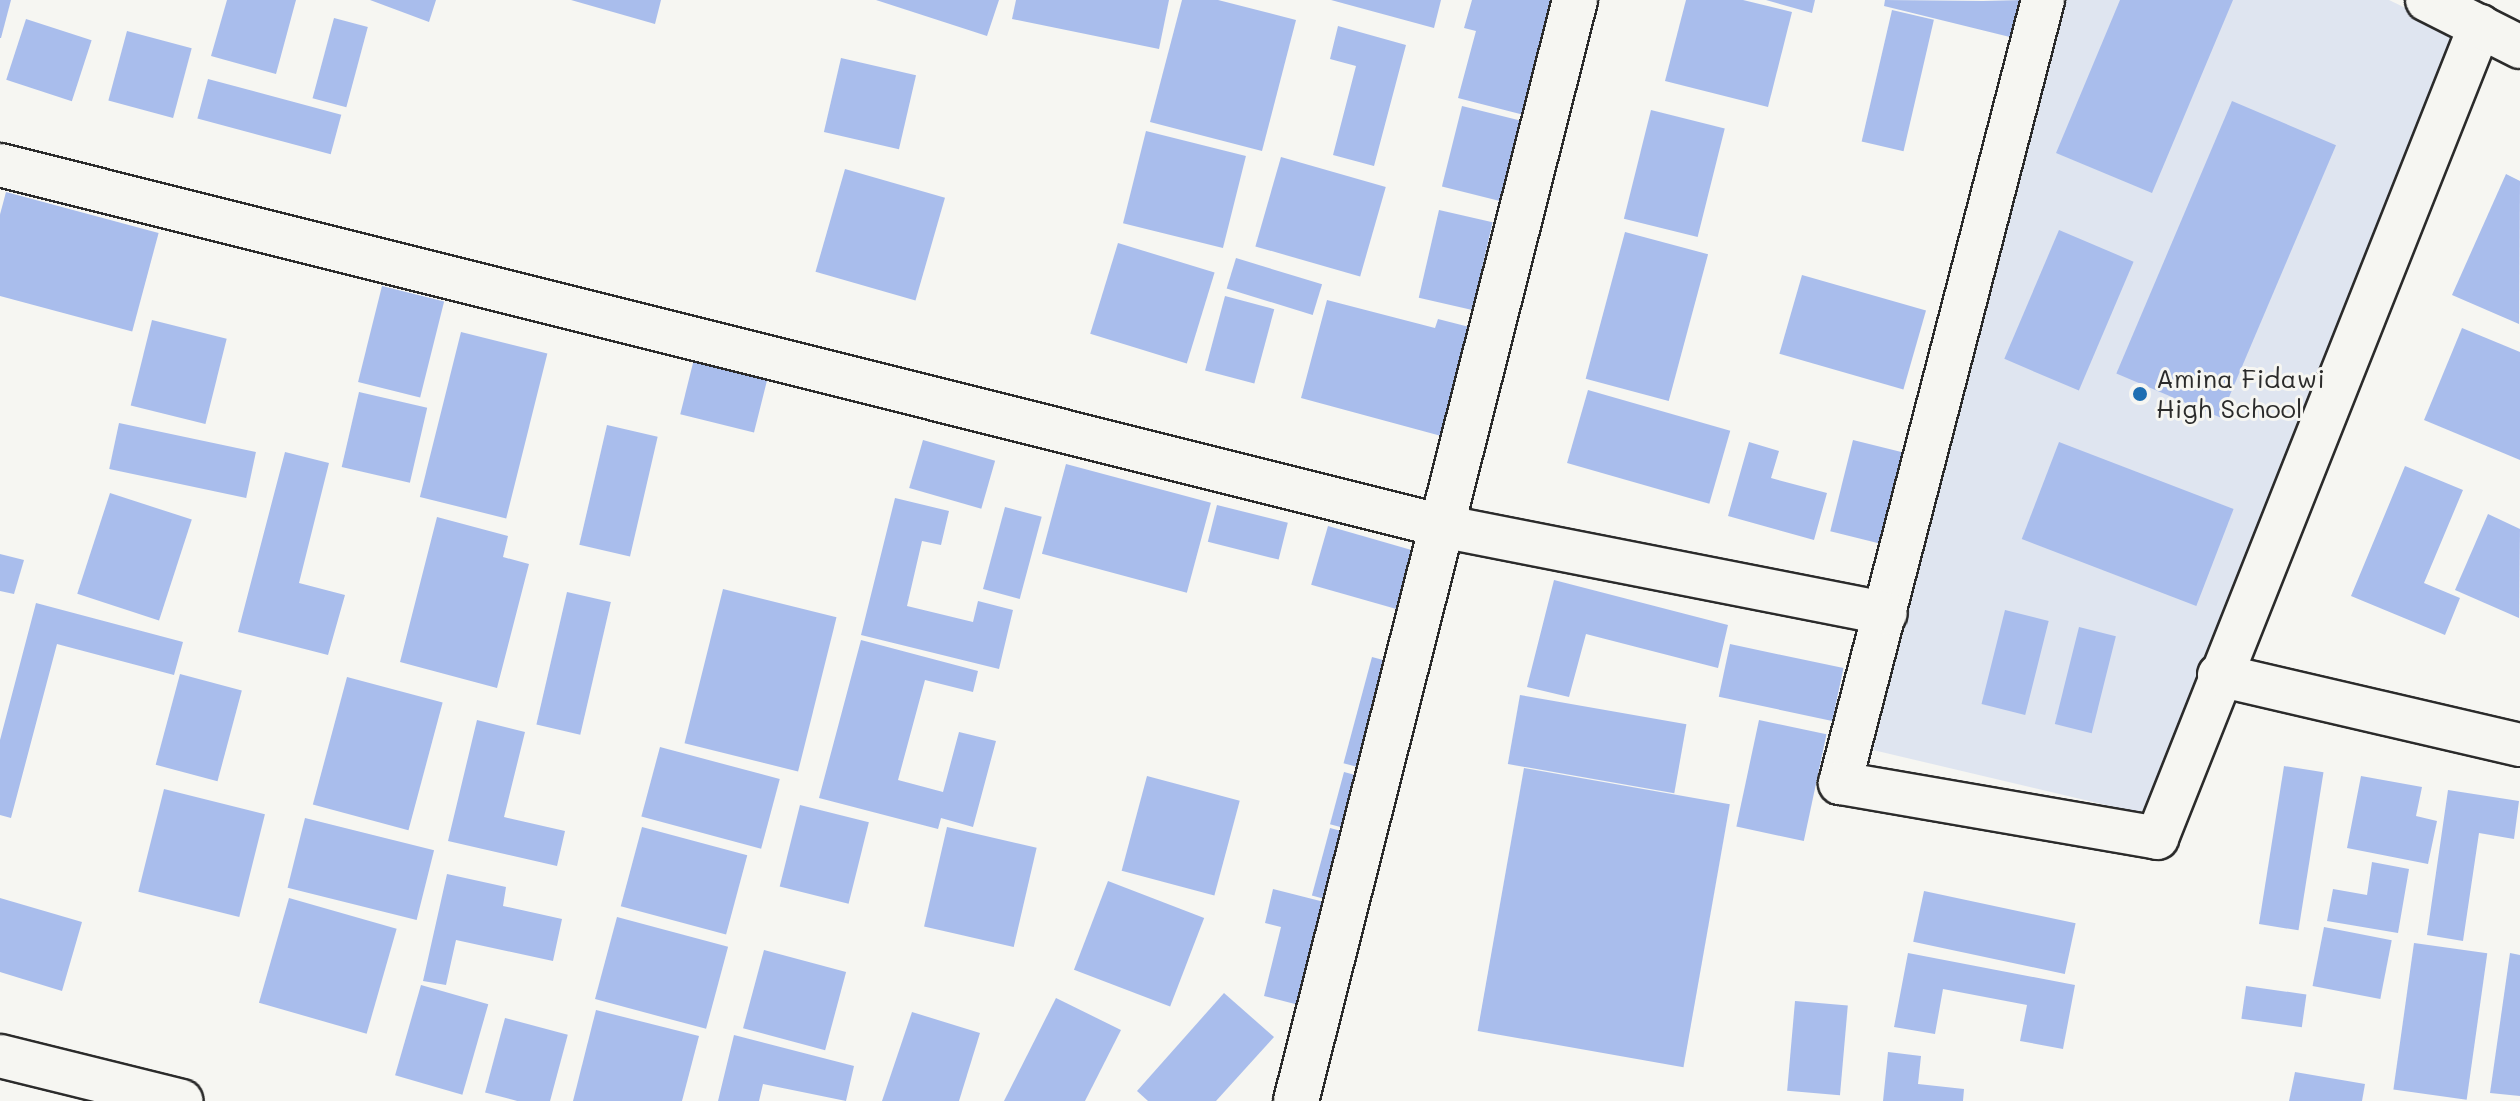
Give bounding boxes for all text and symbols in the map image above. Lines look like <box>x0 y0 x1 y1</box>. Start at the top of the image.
place label: Amina Fidawi High School <box>2156 363 2325 424</box>
marker: Amina Fidawi High School <box>2131 385 2149 403</box>

